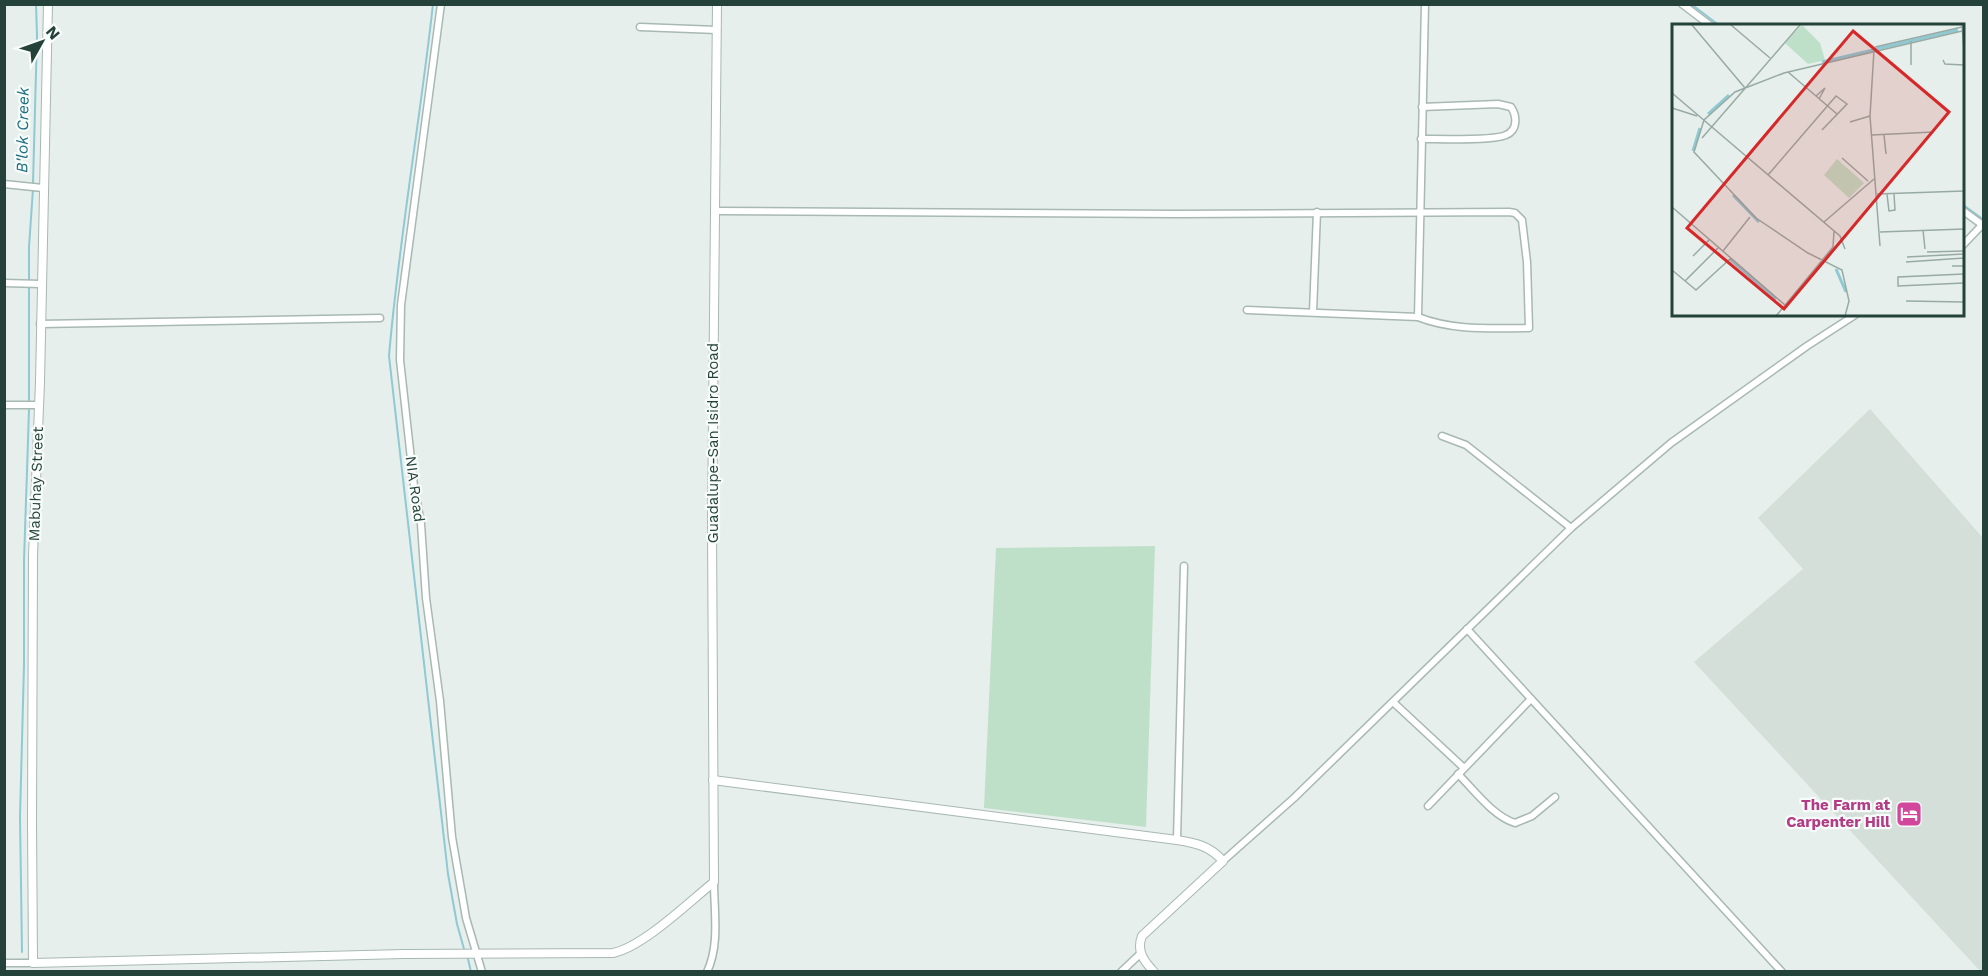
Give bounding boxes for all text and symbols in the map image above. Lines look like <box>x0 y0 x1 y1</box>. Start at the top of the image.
north arrow <box>12 12 72 72</box>
text: N <box>42 22 64 43</box>
inset map <box>1672 24 1964 316</box>
water label: B'lok Creek <box>12 86 33 173</box>
street label: Guadalupe-San Isidro Road <box>704 343 722 543</box>
street label: Mabuhay Street <box>25 426 47 542</box>
street label: NIA Road <box>401 455 429 523</box>
place label: The Farm at Carpenter Hill <box>1786 796 1890 831</box>
hotel icon: The Farm at Carpenter Hill <box>1894 799 1924 829</box>

